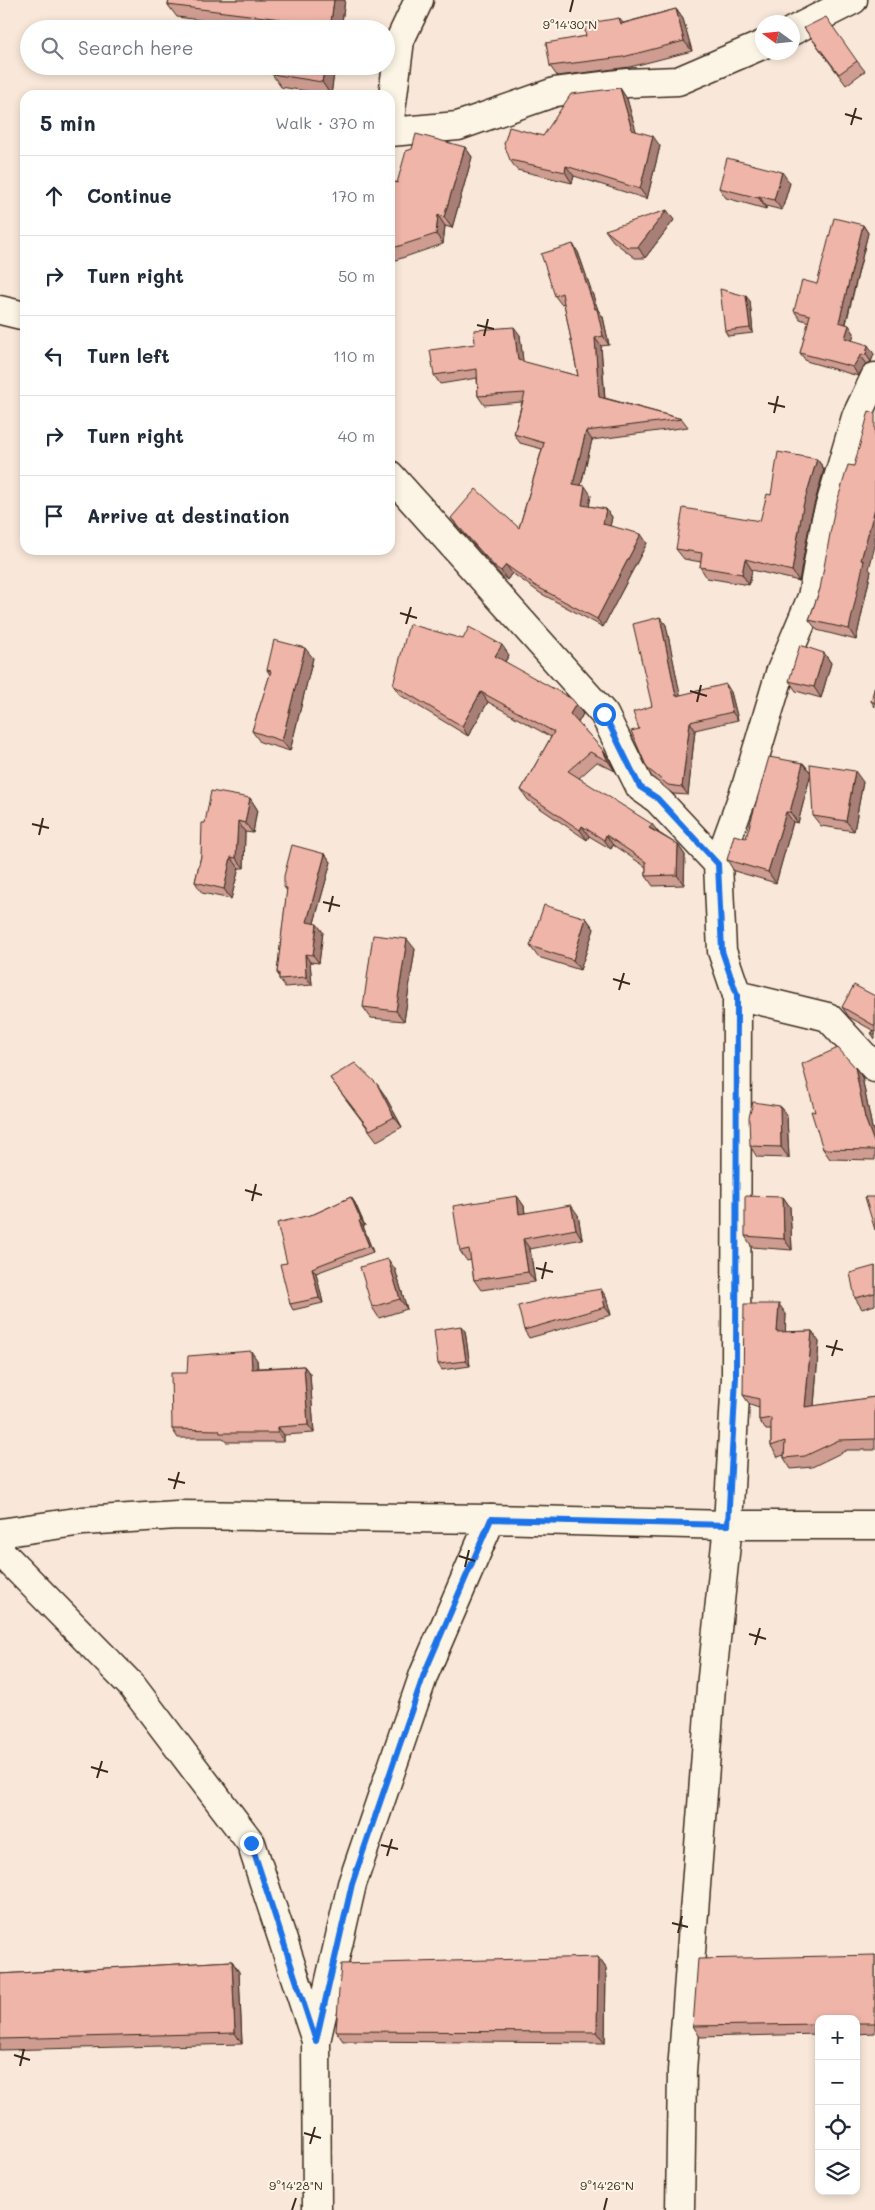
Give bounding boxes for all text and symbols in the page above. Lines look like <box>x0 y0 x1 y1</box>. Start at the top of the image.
north arrow <box>755 15 800 60</box>
text: 9°14'30"N <box>543 16 597 32</box>
search box <box>20 20 395 75</box>
icon: search <box>38 34 66 62</box>
text: Search here <box>78 35 194 60</box>
text: 5 min <box>40 109 96 136</box>
text: Walk · 370 m <box>275 112 375 133</box>
icon: ahead <box>40 182 68 210</box>
text: Continue <box>87 183 172 208</box>
text: 170 m <box>331 185 375 206</box>
icon: right <box>40 262 68 290</box>
text: Turn right <box>87 263 184 288</box>
text: 50 m <box>338 265 375 286</box>
icon: left <box>40 342 68 370</box>
text: Turn left <box>87 343 170 368</box>
text: 110 m <box>333 345 375 366</box>
icon: right <box>40 422 68 450</box>
text: Turn right <box>87 423 184 448</box>
text: 40 m <box>338 425 375 446</box>
icon: arrive <box>40 502 68 530</box>
text: Arrive at destination <box>87 503 290 528</box>
route start <box>593 703 616 726</box>
route end <box>240 1832 263 1855</box>
map controls <box>815 2015 860 2195</box>
button: + <box>815 2015 860 2060</box>
button: − <box>815 2060 860 2105</box>
button: locate <box>815 2105 860 2150</box>
button: layers <box>815 2150 860 2195</box>
text: 9°14'28"N <box>269 2177 323 2193</box>
text: 9°14'26"N <box>580 2177 634 2193</box>

